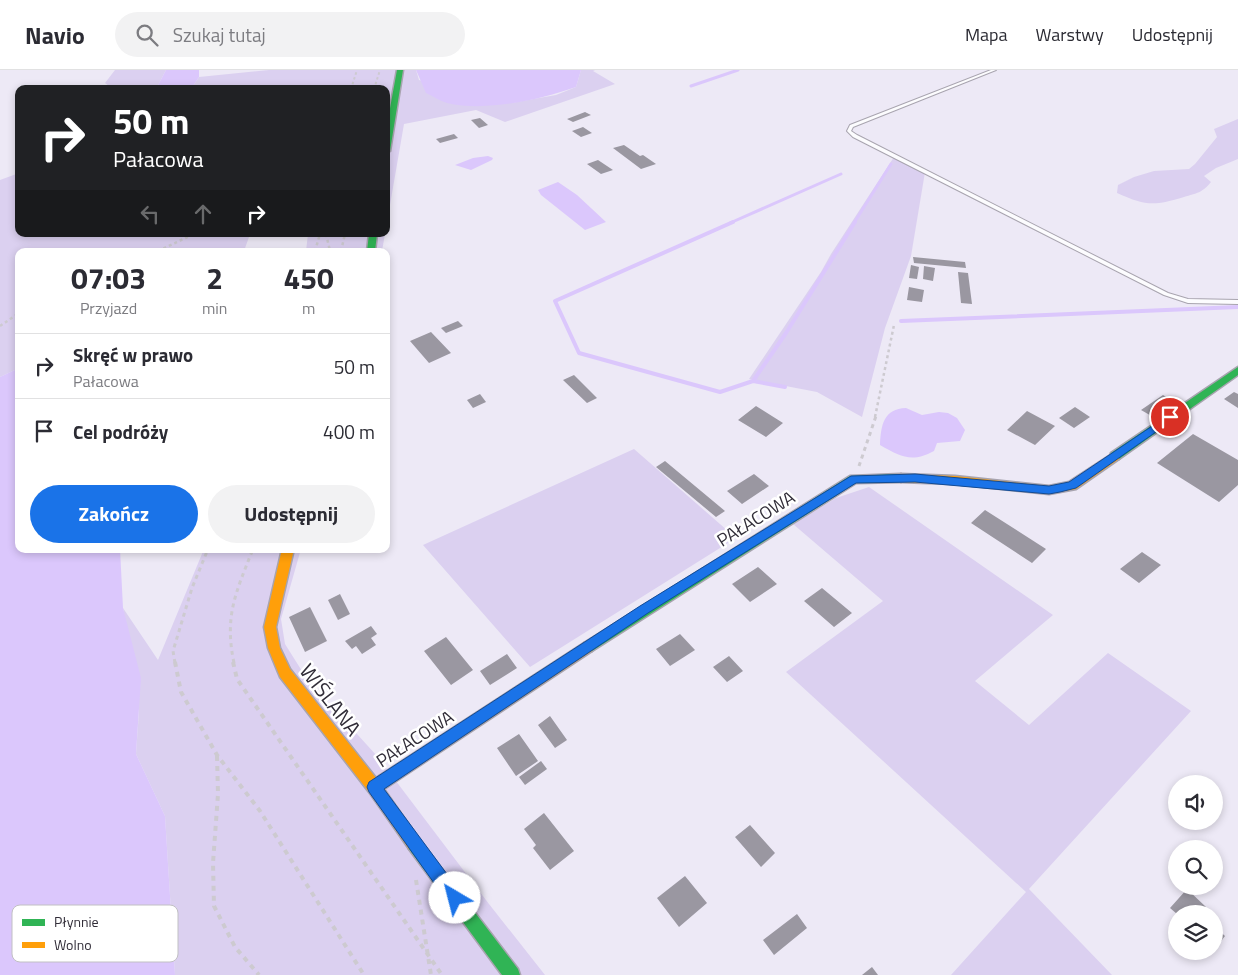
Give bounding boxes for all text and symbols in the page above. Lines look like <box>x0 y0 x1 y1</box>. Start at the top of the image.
search box <box>115 12 465 57</box>
text: Navio <box>25 17 85 53</box>
text: Szukaj tutaj <box>173 20 266 49</box>
icon: search <box>133 21 161 49</box>
text: Mapa <box>965 21 1008 48</box>
text: Warstwy <box>1036 21 1104 48</box>
text: Udostępnij <box>1132 21 1213 48</box>
text: 50 m <box>113 94 189 148</box>
icon: right <box>30 105 95 170</box>
text: Pałacowa <box>113 142 203 176</box>
icon: left <box>136 200 164 228</box>
icon: ahead <box>189 200 217 228</box>
icon: right <box>242 200 270 228</box>
text: 07:03 <box>71 255 146 301</box>
text: 2 <box>206 255 223 301</box>
text: 450 <box>284 255 334 301</box>
text: Przyjazd <box>80 296 137 320</box>
text: min <box>202 296 227 320</box>
text: m <box>302 296 315 320</box>
text: Skręć w prawo <box>73 340 193 369</box>
icon: right <box>30 352 58 380</box>
text: 50 m <box>334 352 375 381</box>
text: Pałacowa <box>73 369 139 393</box>
pin <box>1149 396 1191 438</box>
icon: arrive <box>1156 403 1184 431</box>
icon: arrive <box>30 417 58 445</box>
text: Cel podróży <box>73 417 168 446</box>
text: 400 m <box>323 417 375 446</box>
street label: PAŁACOWA <box>711 484 800 553</box>
button: Zakończ <box>30 485 198 543</box>
button: Udostępnij <box>208 485 375 543</box>
street label: WIŚLANA <box>292 656 370 743</box>
street label: PAŁACOWA <box>371 703 459 774</box>
map controls <box>1168 775 1223 960</box>
button: sound <box>1168 775 1223 830</box>
button: search <box>1168 840 1223 895</box>
position arrow <box>428 871 480 923</box>
legend <box>12 905 178 962</box>
button: layers <box>1168 905 1223 960</box>
text: Płynnie <box>54 911 99 932</box>
text: Wolno <box>54 934 92 955</box>

